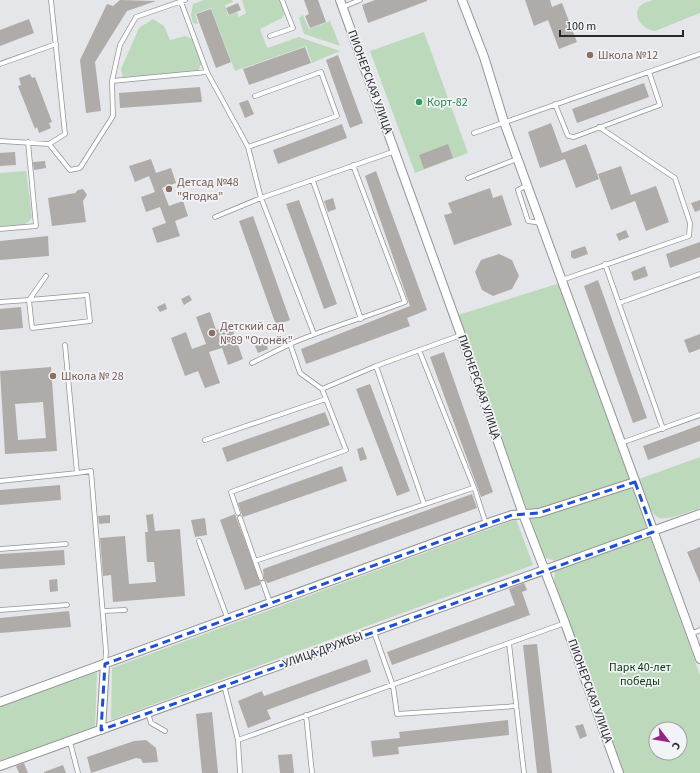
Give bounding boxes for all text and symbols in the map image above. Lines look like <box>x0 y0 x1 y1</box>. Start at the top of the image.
scale bar <box>560 12 683 38</box>
text: 100 m <box>566 18 596 35</box>
street label: ПИОНЕРСКАЯ УЛИЦА <box>343 28 397 137</box>
place label: Школа №12 <box>598 47 658 64</box>
marker: Школа №12 <box>585 50 595 60</box>
place label: Корт-82 <box>427 94 468 111</box>
marker: Корт-82 <box>414 97 424 107</box>
place label: Детсад №48 "Ягодка" <box>177 174 239 205</box>
marker: Детсад №48 "Ягодка" <box>164 184 174 194</box>
place label: Детский сад №89 "Огонёк" <box>220 318 293 349</box>
marker: Детский сад №89 "Огонёк" <box>207 328 217 338</box>
street label: ПИОНЕРСКАЯ УЛИЦА <box>453 333 505 442</box>
place label: Школа № 28 <box>61 368 124 385</box>
marker: Школа № 28 <box>48 371 58 381</box>
street label: УЛИЦА ДРУЖБЫ <box>280 628 366 672</box>
street label: ПИОНЕРСКАЯ УЛИЦА <box>563 637 617 746</box>
park label: Парк 40-лет победы <box>609 659 672 690</box>
north arrow <box>648 721 688 761</box>
text: С <box>668 739 684 753</box>

